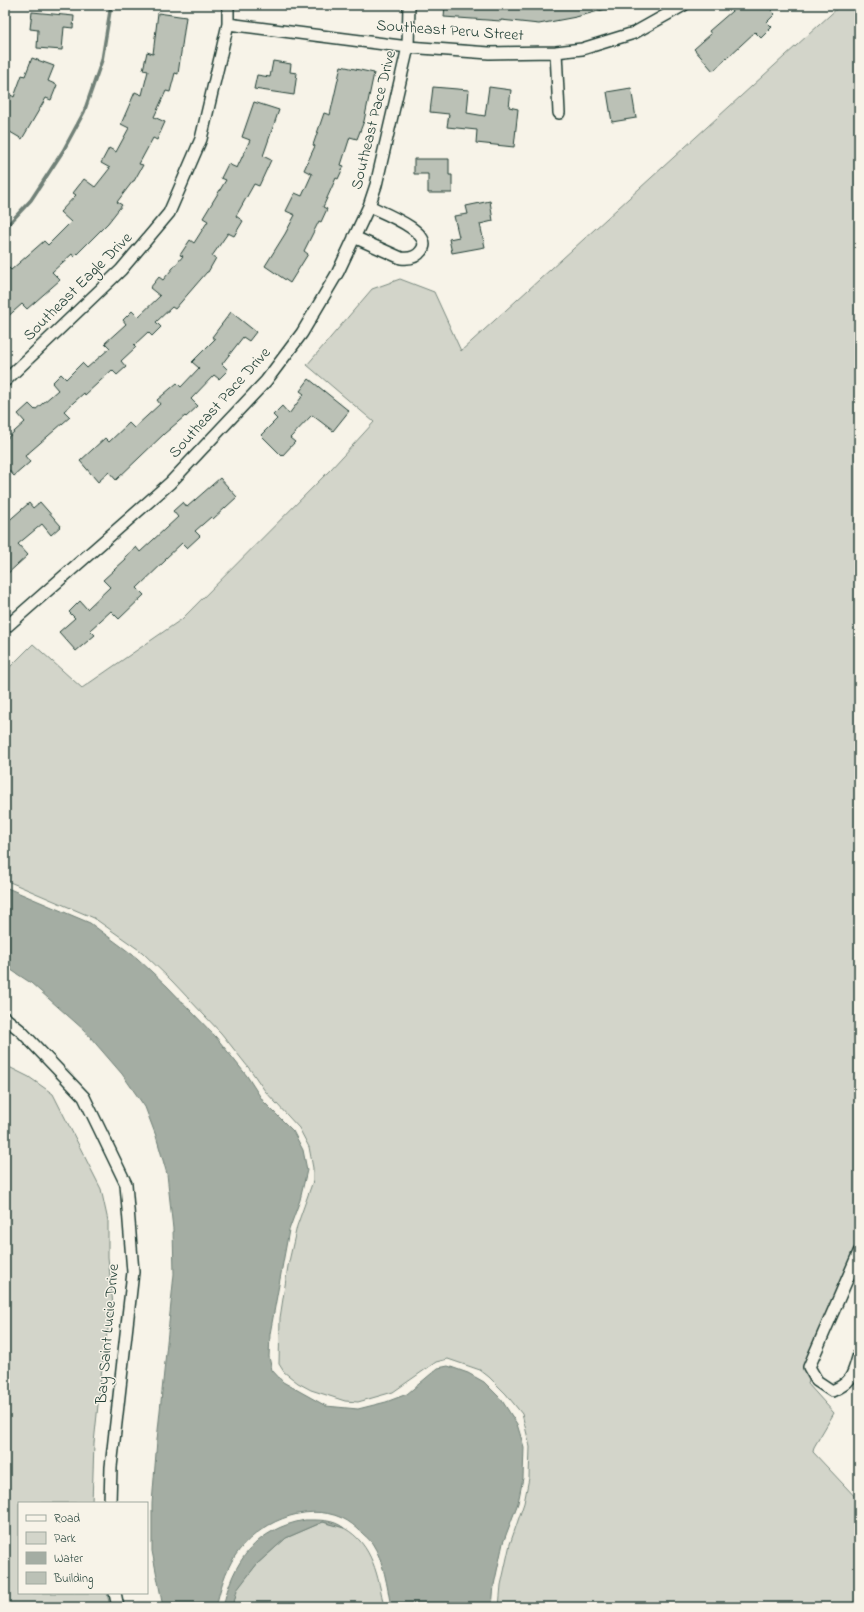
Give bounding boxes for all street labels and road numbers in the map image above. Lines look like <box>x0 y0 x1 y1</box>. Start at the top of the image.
street label: Southeast Peru Street <box>375 14 525 48</box>
street label: Southeast Pace Drive <box>345 47 403 192</box>
street label: Southeast Eagle Drive <box>18 226 139 347</box>
street label: Southeast Pace Drive <box>163 341 277 464</box>
street label: Bay Saint Lucie Drive <box>90 1262 126 1406</box>

